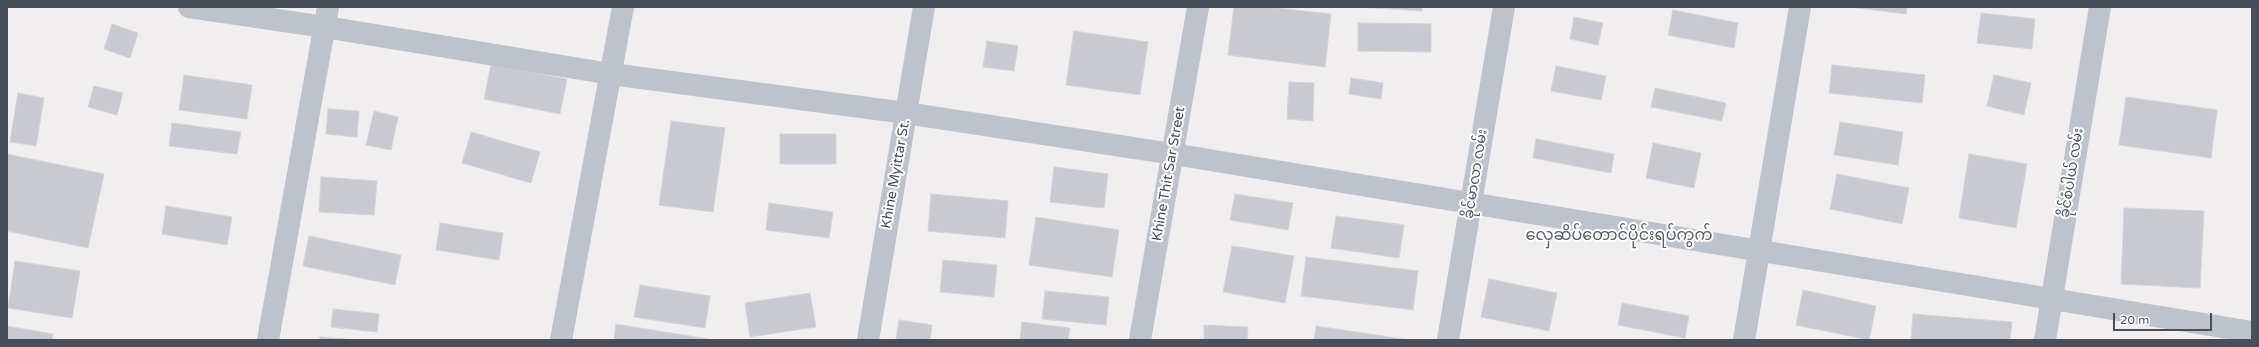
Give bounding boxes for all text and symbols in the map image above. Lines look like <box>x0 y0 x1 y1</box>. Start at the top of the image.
street label: Khine Thit Sar Street <box>1149 105 1189 243</box>
street label: Khine Myittar St. <box>878 118 914 230</box>
street label: ခိုင်စံပါယ် လမ်း <box>2057 127 2087 219</box>
street label: ခိုင်မာလာ လမ်း <box>1461 128 1491 220</box>
district label: လှေဆိပ်တောင်ပိုင်းရပ်ကွက် <box>1526 226 1712 246</box>
scale bar <box>2115 305 2214 331</box>
text: 20 m <box>2120 313 2149 327</box>

